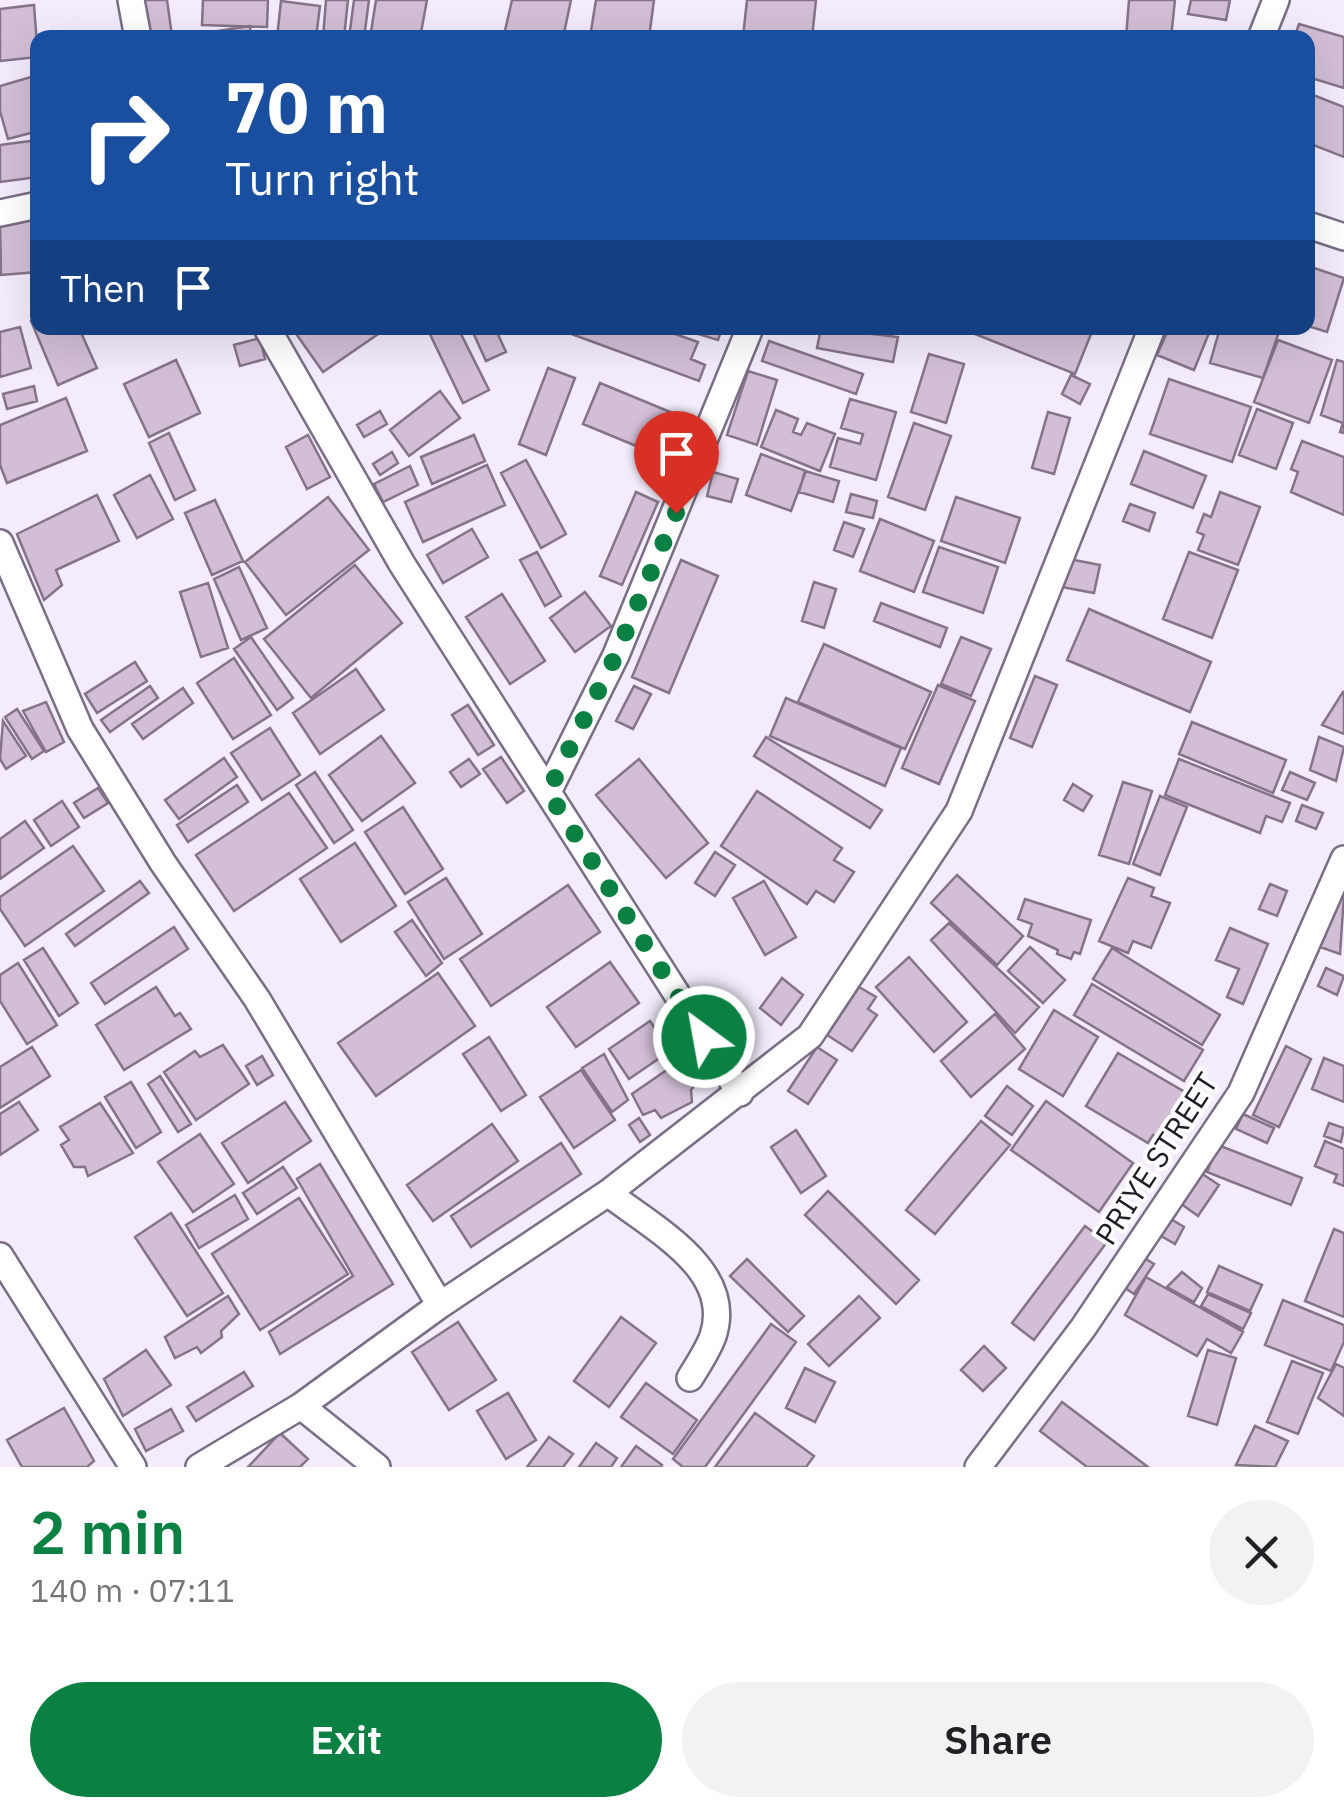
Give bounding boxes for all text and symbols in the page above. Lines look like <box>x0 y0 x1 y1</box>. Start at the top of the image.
text: 70 m <box>225 61 388 152</box>
icon: right <box>60 70 190 200</box>
text: Turn right <box>225 149 420 207</box>
icon: arrive <box>166 260 221 315</box>
text: Then <box>60 263 146 312</box>
pin <box>634 411 719 514</box>
icon: arrive <box>649 426 704 481</box>
position arrow <box>652 985 756 1089</box>
street label: PRIYE STREET <box>1086 1065 1226 1252</box>
text: 2 min <box>30 1492 185 1571</box>
button: close <box>1209 1500 1314 1605</box>
text: 140 m · 07:11 <box>30 1569 235 1611</box>
button: Exit <box>30 1682 662 1797</box>
button: Share <box>682 1682 1314 1797</box>

